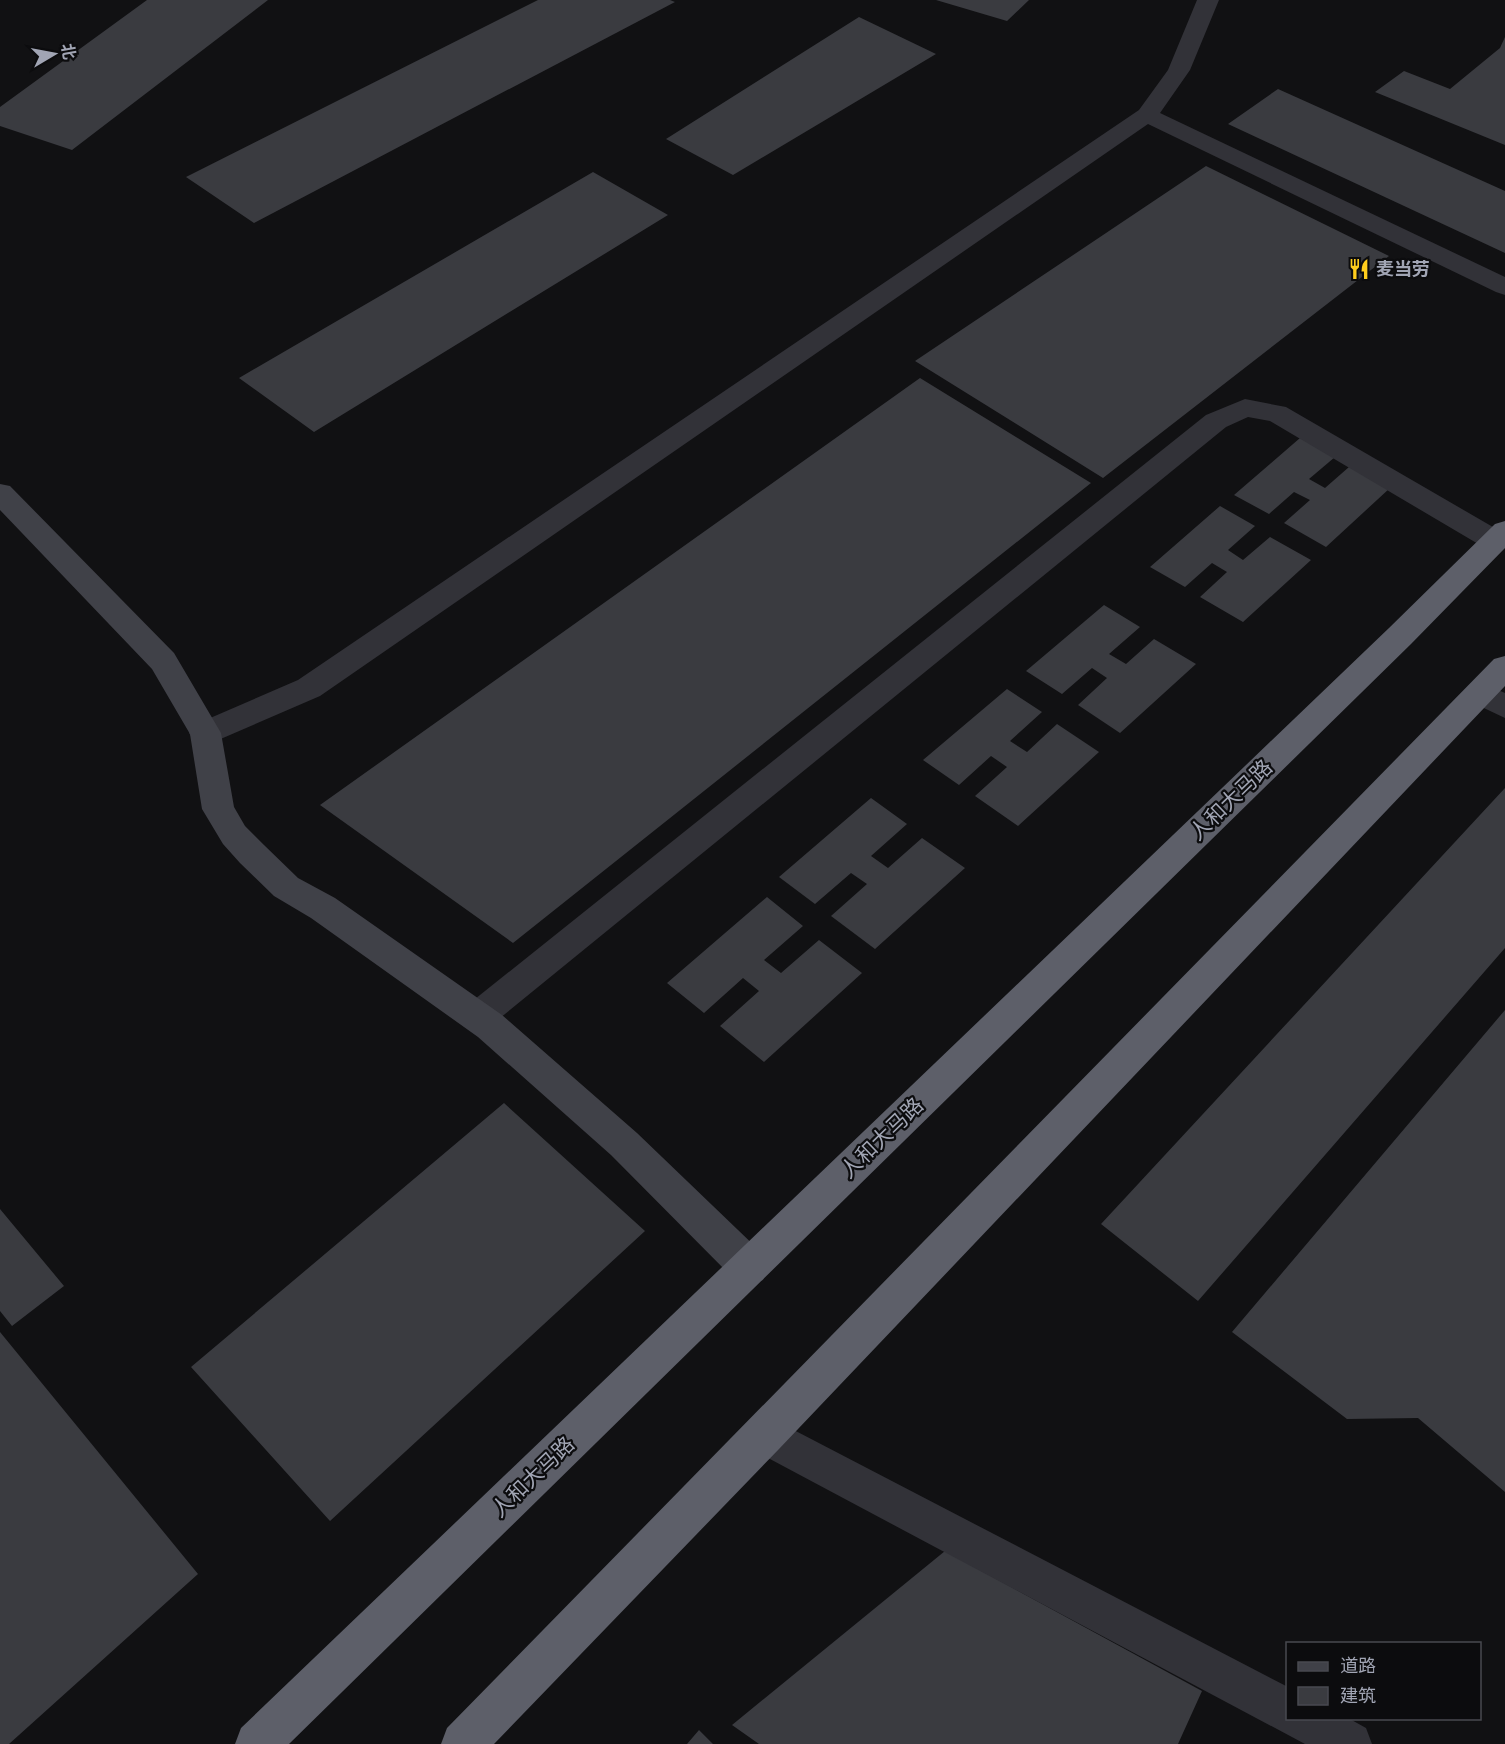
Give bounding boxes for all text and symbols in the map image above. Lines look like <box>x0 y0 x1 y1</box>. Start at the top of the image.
north arrow <box>24 24 84 84</box>
text: 北 <box>56 42 80 61</box>
restaurant icon: 麦当劳 <box>1347 257 1371 281</box>
place label: 麦当劳 <box>1376 257 1430 281</box>
street label: 人和大马路 <box>1184 753 1278 847</box>
street label: 人和大马路 <box>835 1091 929 1185</box>
street label: 人和大马路 <box>486 1430 580 1524</box>
legend <box>1286 1642 1481 1720</box>
text: 道路 <box>1340 1654 1376 1678</box>
text: 建筑 <box>1340 1684 1376 1708</box>

